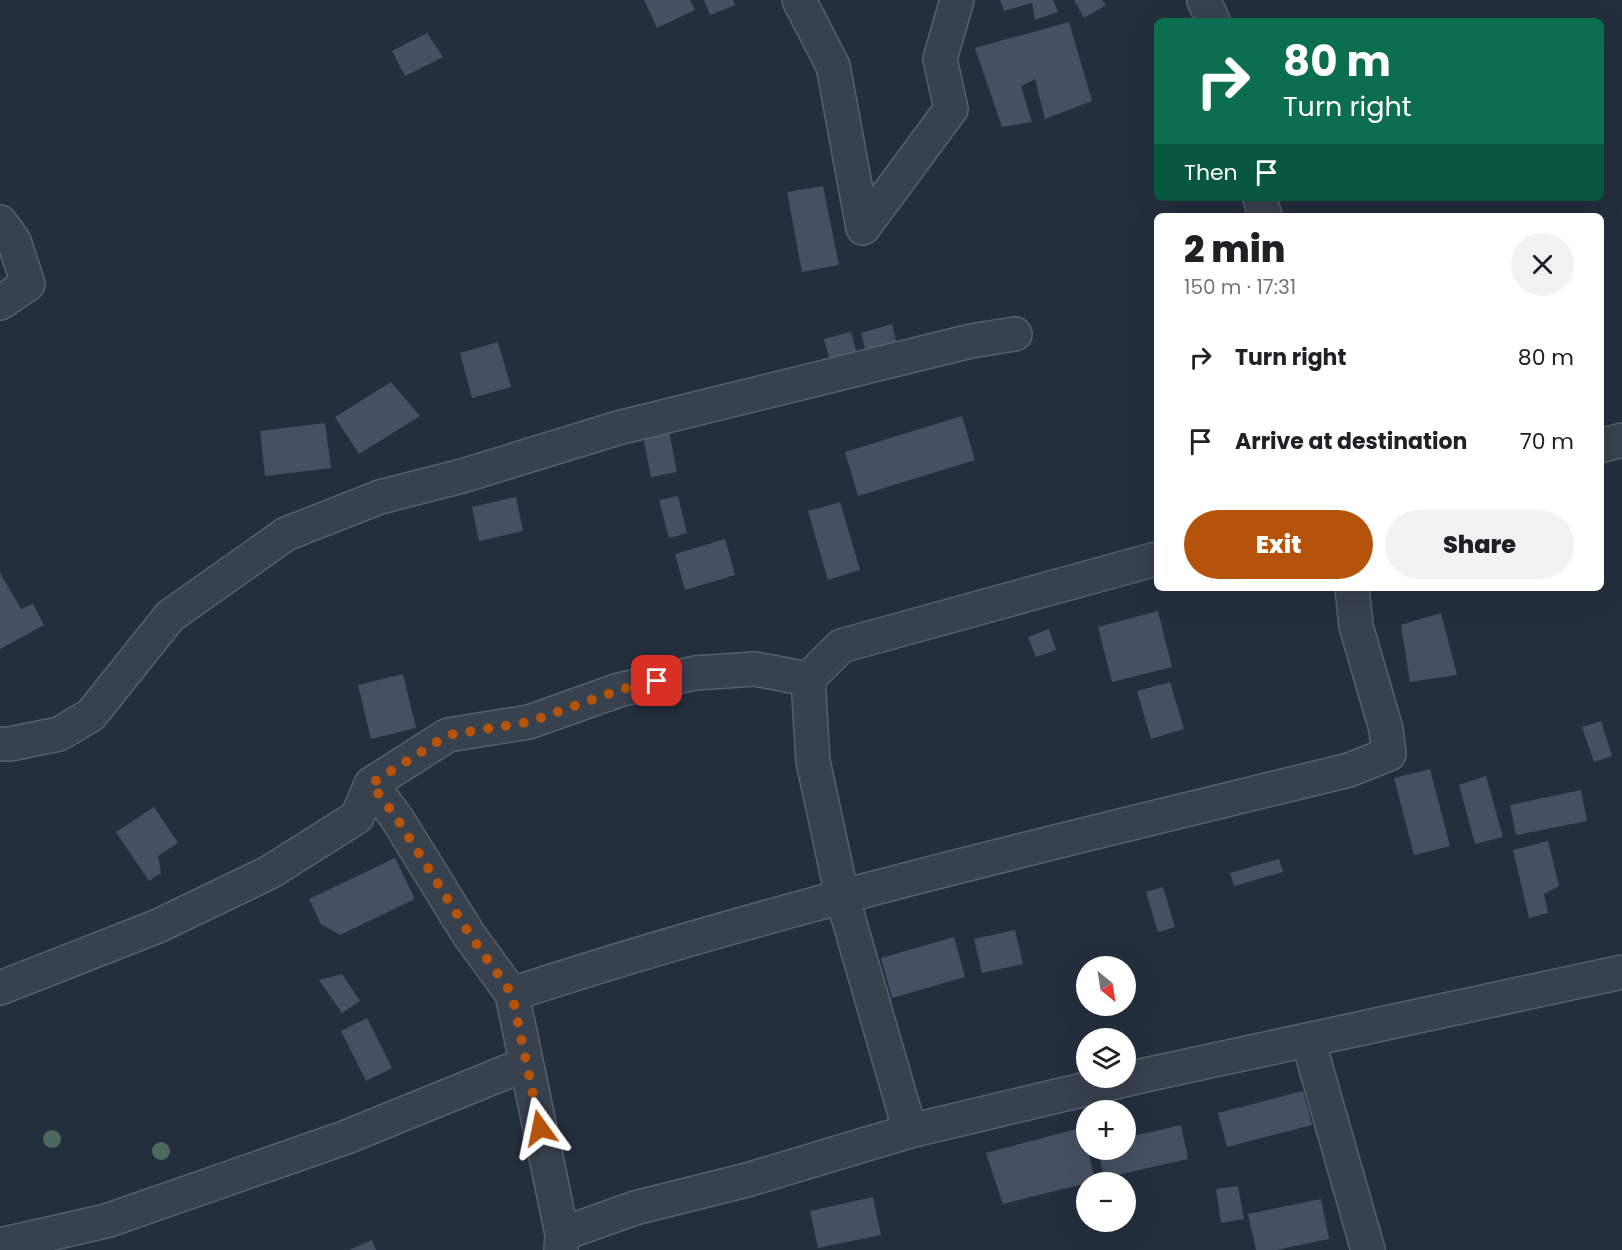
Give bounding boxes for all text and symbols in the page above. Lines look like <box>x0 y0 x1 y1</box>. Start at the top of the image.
text: 80 m <box>1283 32 1391 91</box>
icon: right <box>1184 42 1262 120</box>
text: Turn right <box>1283 88 1412 125</box>
icon: arrive <box>1250 156 1283 189</box>
text: Then <box>1184 157 1238 188</box>
text: 2 min <box>1184 224 1286 275</box>
button: close <box>1511 233 1574 296</box>
text: 150 m · 17:31 <box>1184 273 1296 301</box>
icon: right <box>1184 341 1217 374</box>
text: Turn right <box>1235 342 1346 373</box>
text: 80 m <box>1518 342 1574 373</box>
icon: arrive <box>1184 425 1217 458</box>
text: Arrive at destination <box>1235 426 1467 457</box>
text: 70 m <box>1520 426 1574 457</box>
button: Exit <box>1184 510 1373 579</box>
button: Share <box>1385 510 1574 579</box>
pin <box>631 655 682 706</box>
icon: arrive <box>640 664 673 697</box>
north arrow <box>1076 956 1136 1016</box>
map controls <box>1076 956 1136 1232</box>
button: layers <box>1076 1028 1136 1088</box>
position arrow <box>508 1096 572 1160</box>
button: + <box>1076 1100 1136 1160</box>
button: − <box>1076 1172 1136 1232</box>

